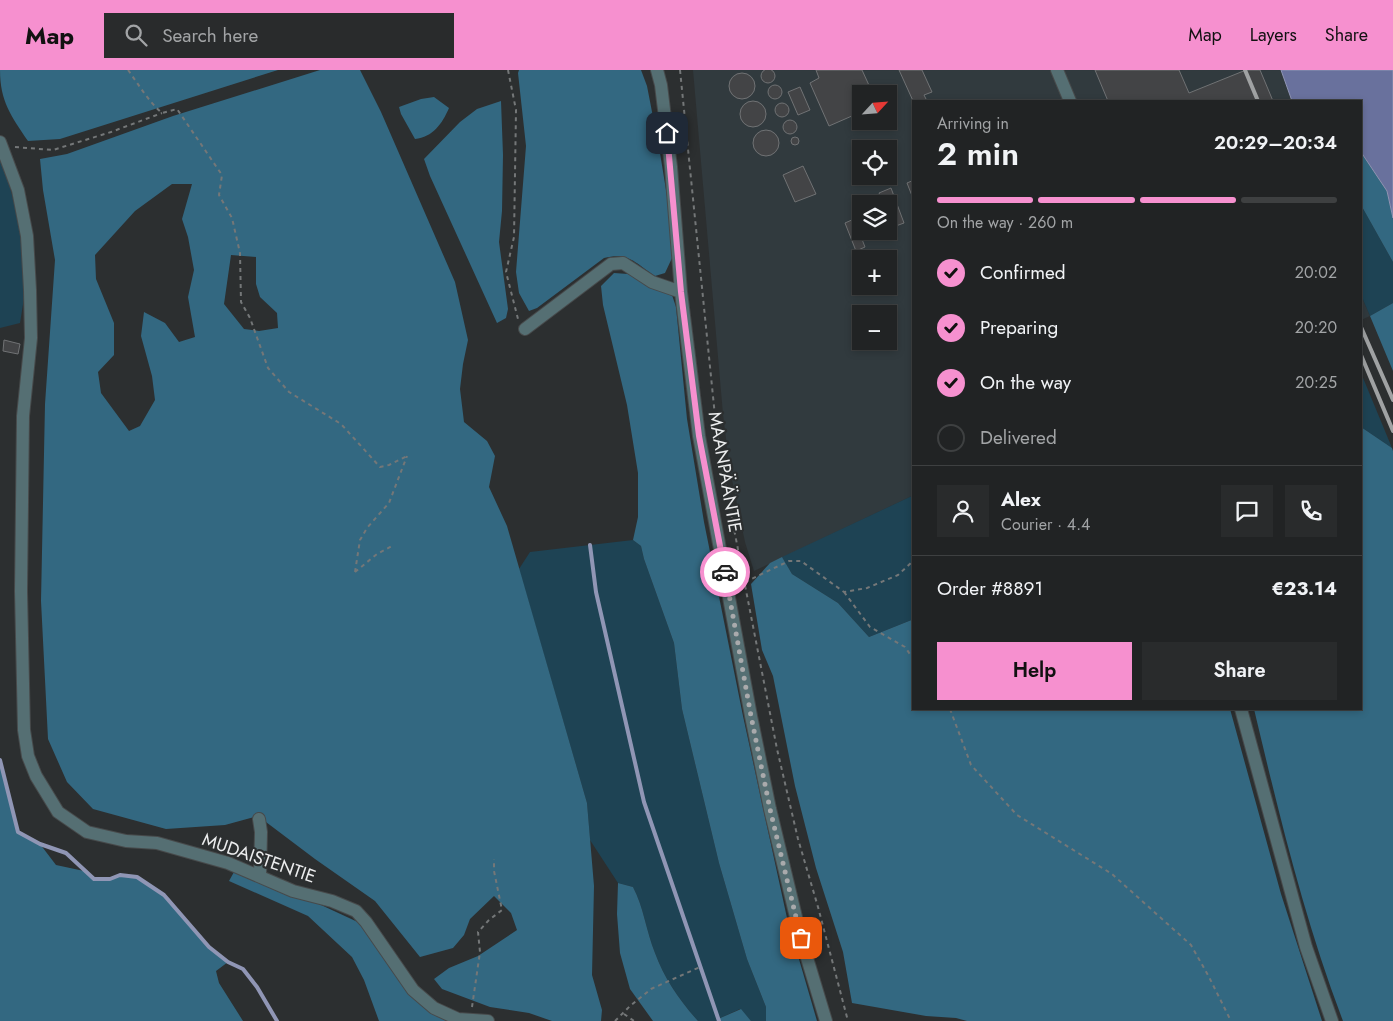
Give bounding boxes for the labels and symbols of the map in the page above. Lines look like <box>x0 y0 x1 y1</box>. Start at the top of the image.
north arrow <box>852 85 898 130</box>
pin <box>646 112 688 154</box>
street label: MAANPÄÄNTIE <box>702 409 748 535</box>
courier <box>700 547 750 597</box>
street label: MUDAISTENTIE <box>199 826 319 890</box>
pin <box>780 917 822 959</box>

